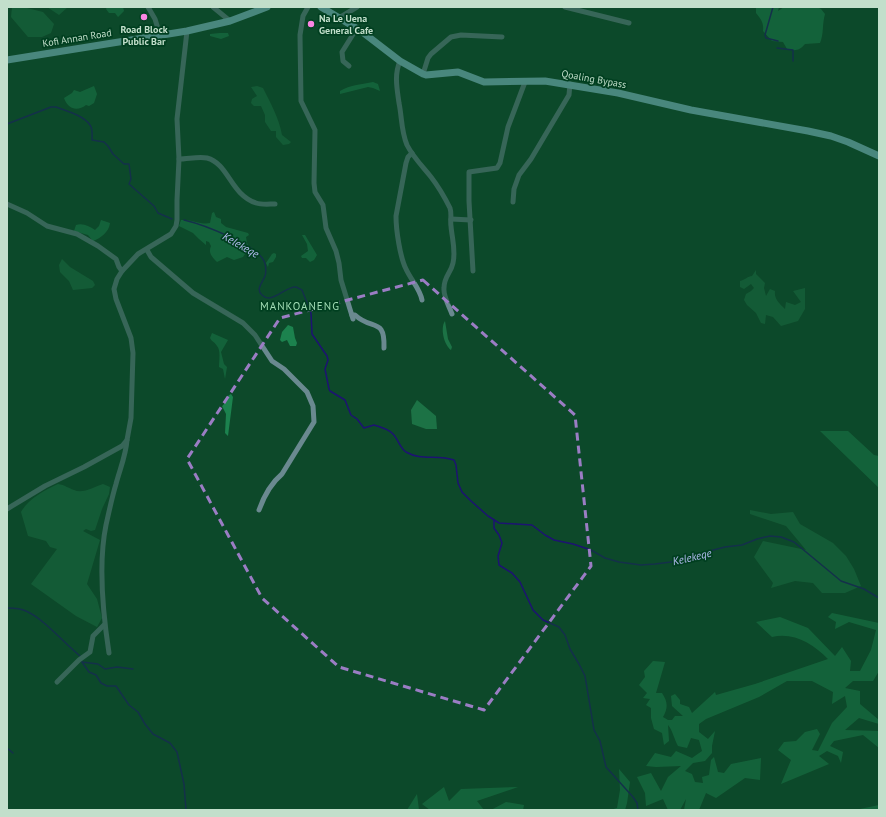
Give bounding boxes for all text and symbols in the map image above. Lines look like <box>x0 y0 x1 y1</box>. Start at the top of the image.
marker: Road Block Public Bar <box>139 12 149 22</box>
place label: Na Le Uena General Cafe <box>319 12 373 37</box>
marker: Na Le Uena General Cafe <box>306 19 316 29</box>
place label: Road Block Public Bar <box>120 23 168 48</box>
street label: Kofi Annan Road <box>42 26 112 50</box>
street label: Qoaling Bypass <box>561 67 627 91</box>
water label: Kelekeqe <box>220 229 262 261</box>
district label: MANKOANENG <box>260 299 340 313</box>
water label: Kelekeqe <box>671 546 713 568</box>

